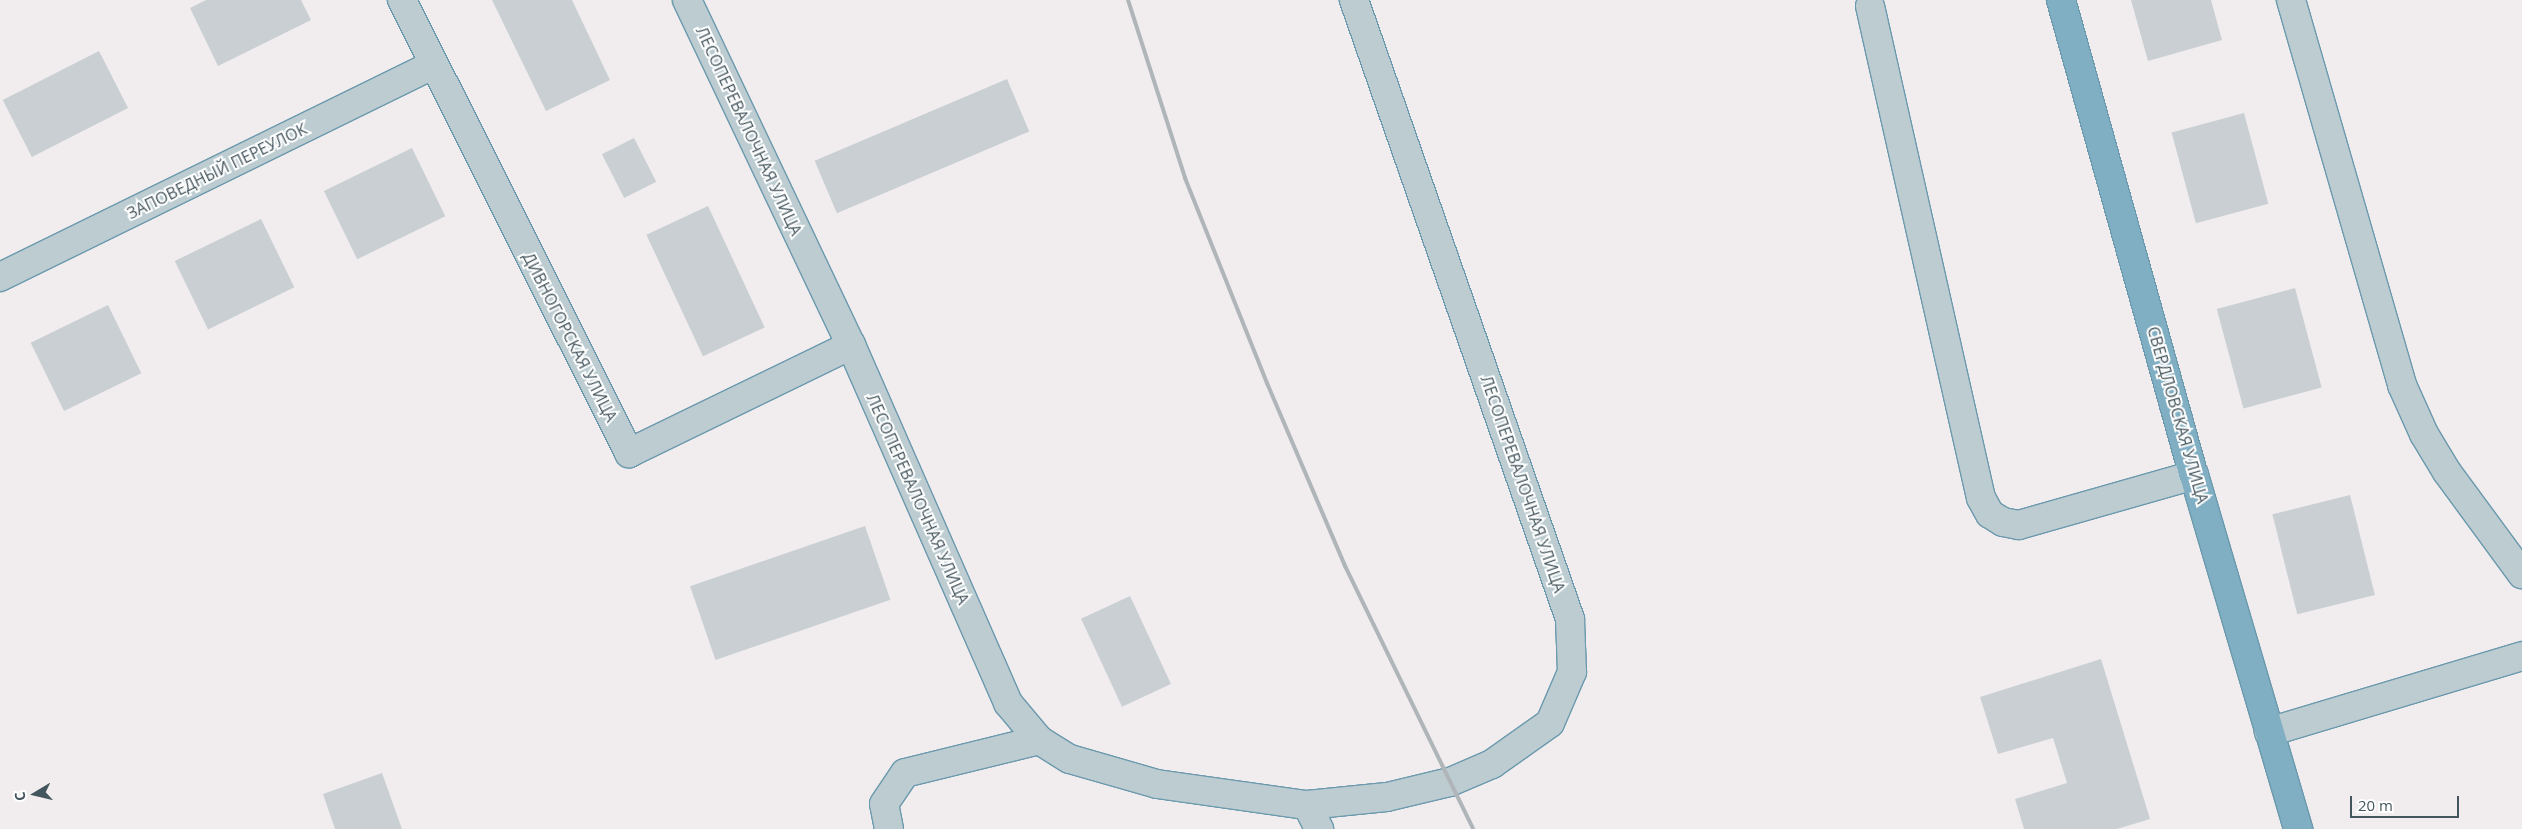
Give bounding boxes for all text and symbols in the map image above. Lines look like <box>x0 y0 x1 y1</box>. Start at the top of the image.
street label: ЛЕСОПЕРЕВАЛОЧНАЯ УЛИЦА <box>692 23 806 239</box>
street label: ЗАПОВЕДНЫЙ ПЕРЕУЛОК <box>124 119 310 223</box>
street label: ДИВНОГОРСКАЯ УЛИЦА <box>519 249 621 425</box>
street label: СВЕРДЛОВСКАЯ УЛИЦА <box>2144 324 2212 506</box>
street label: ЛЕСОПЕРЕВАЛОЧНАЯ УЛИЦА <box>1477 373 1569 595</box>
street label: ЛЕСОПЕРЕВАЛОЧНАЯ УЛИЦА <box>863 391 973 607</box>
north arrow <box>10 769 60 819</box>
scale bar <box>2352 786 2461 818</box>
text: С <box>10 791 30 802</box>
text: 20 m <box>2358 795 2393 815</box>

